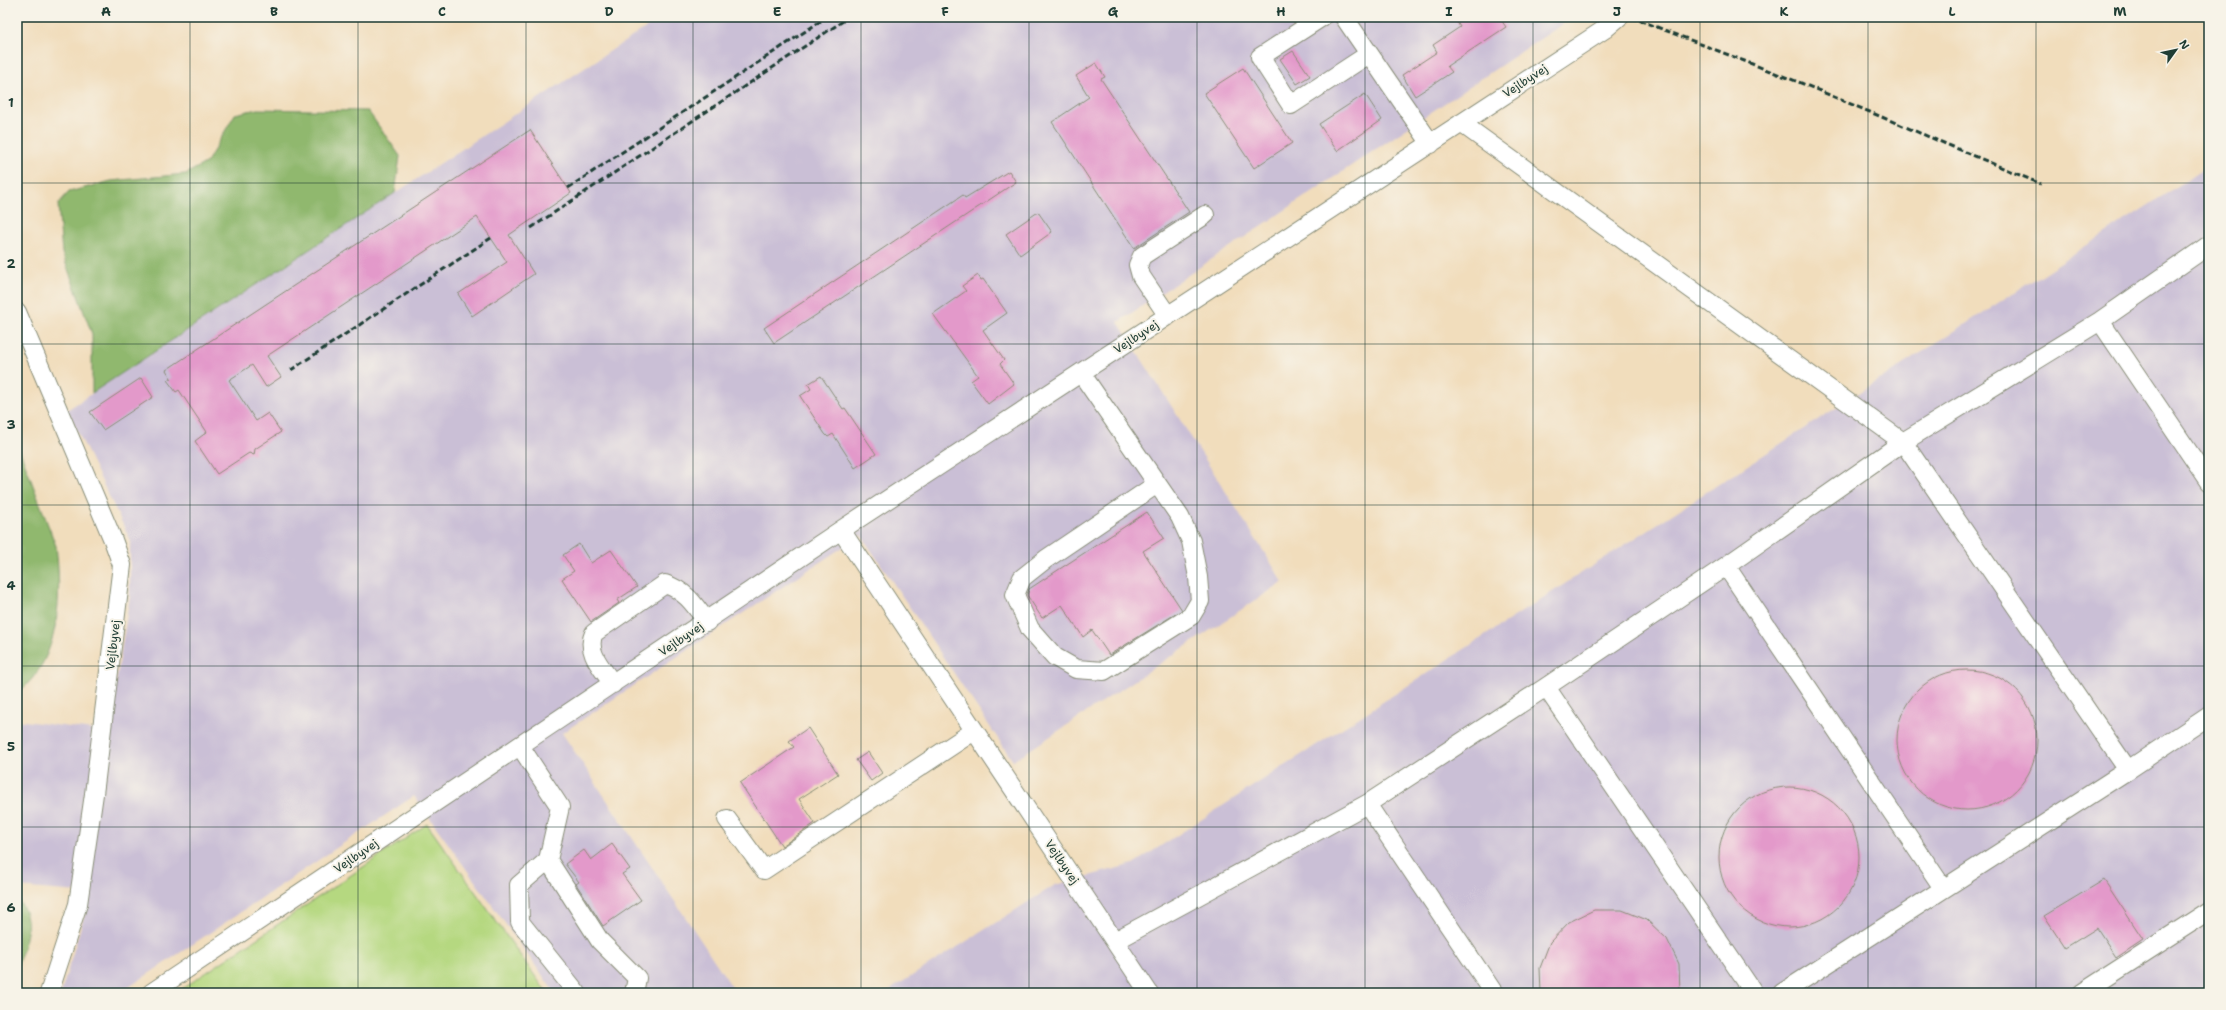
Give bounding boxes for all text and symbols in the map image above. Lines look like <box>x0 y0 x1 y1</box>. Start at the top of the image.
text: A <box>101 3 111 20</box>
text: B <box>270 3 278 20</box>
text: C <box>438 3 446 20</box>
text: D <box>604 3 614 20</box>
text: E <box>773 3 782 20</box>
text: F <box>941 3 949 20</box>
text: G <box>1108 3 1119 20</box>
text: H <box>1276 3 1286 20</box>
text: I <box>1445 3 1453 20</box>
text: J <box>1613 3 1621 20</box>
text: K <box>1780 3 1789 20</box>
text: L <box>1948 3 1956 20</box>
text: M <box>2113 3 2127 20</box>
north arrow <box>2156 30 2196 70</box>
text: N <box>2175 37 2193 53</box>
street label: Vejlbyvej <box>1499 61 1551 101</box>
text: 1 <box>8 94 14 111</box>
text: 2 <box>6 255 16 272</box>
street label: Vejlbyvej <box>1110 317 1162 357</box>
text: 3 <box>6 416 16 433</box>
text: 4 <box>6 577 16 594</box>
street label: Vejlbyvej <box>656 618 706 660</box>
street label: Vejlbyvej <box>102 619 124 671</box>
text: 5 <box>7 738 15 755</box>
street label: Vejlbyvej <box>331 835 381 877</box>
street label: Vejlbyvej <box>1041 837 1083 887</box>
text: 6 <box>6 899 16 916</box>

